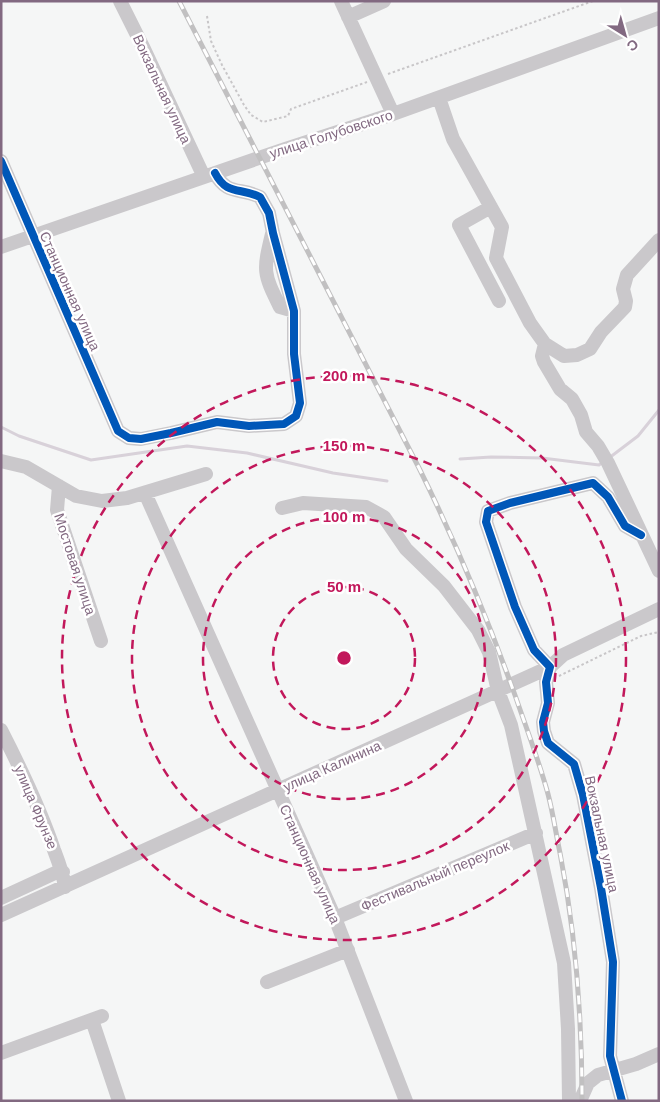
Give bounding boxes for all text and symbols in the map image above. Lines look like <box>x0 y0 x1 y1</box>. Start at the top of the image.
north arrow <box>600 10 650 60</box>
street label: Вокзальная улица <box>130 32 194 146</box>
text: С <box>624 36 642 55</box>
street label: улица Голубовского <box>267 106 395 161</box>
street label: Станционная улица <box>37 229 104 353</box>
text: 200 m <box>323 367 365 384</box>
text: 150 m <box>323 437 365 454</box>
text: 100 m <box>323 508 365 525</box>
street label: Мостовая улица <box>51 511 99 617</box>
text: 50 m <box>327 578 361 595</box>
centre of rings <box>335 649 353 667</box>
street label: улица Калинина <box>281 737 384 795</box>
street label: улица Фрунзе <box>11 763 61 851</box>
street label: Вокзальная улица <box>582 774 622 894</box>
street label: Станционная улица <box>277 802 344 926</box>
street label: Фестивальный переулок <box>358 837 512 915</box>

